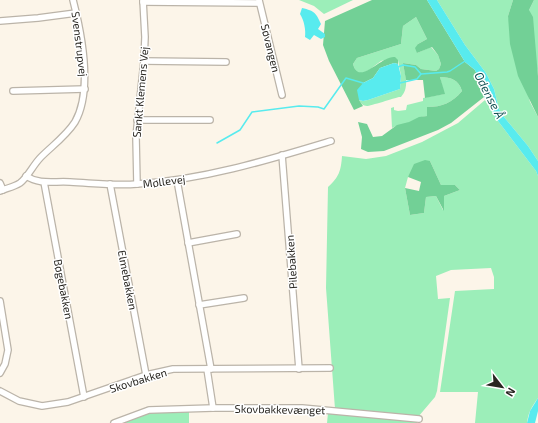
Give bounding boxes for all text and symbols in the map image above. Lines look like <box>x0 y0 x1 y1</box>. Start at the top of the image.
street label: Svenstrupvej <box>69 11 90 77</box>
street label: Søvangen <box>259 23 283 73</box>
street label: Sankt Klemens Vej <box>130 46 151 138</box>
water label: Odense Å <box>472 69 508 121</box>
street label: Møllevej <box>142 172 186 191</box>
street label: Pilebakken <box>283 235 299 289</box>
street label: Elmebakken <box>116 249 140 311</box>
street label: Bøgebakken <box>52 258 76 320</box>
street label: Skovbakken <box>108 365 168 395</box>
north arrow <box>482 367 522 407</box>
text: N <box>503 386 519 399</box>
street label: Skovbakkevænget <box>235 402 325 416</box>

